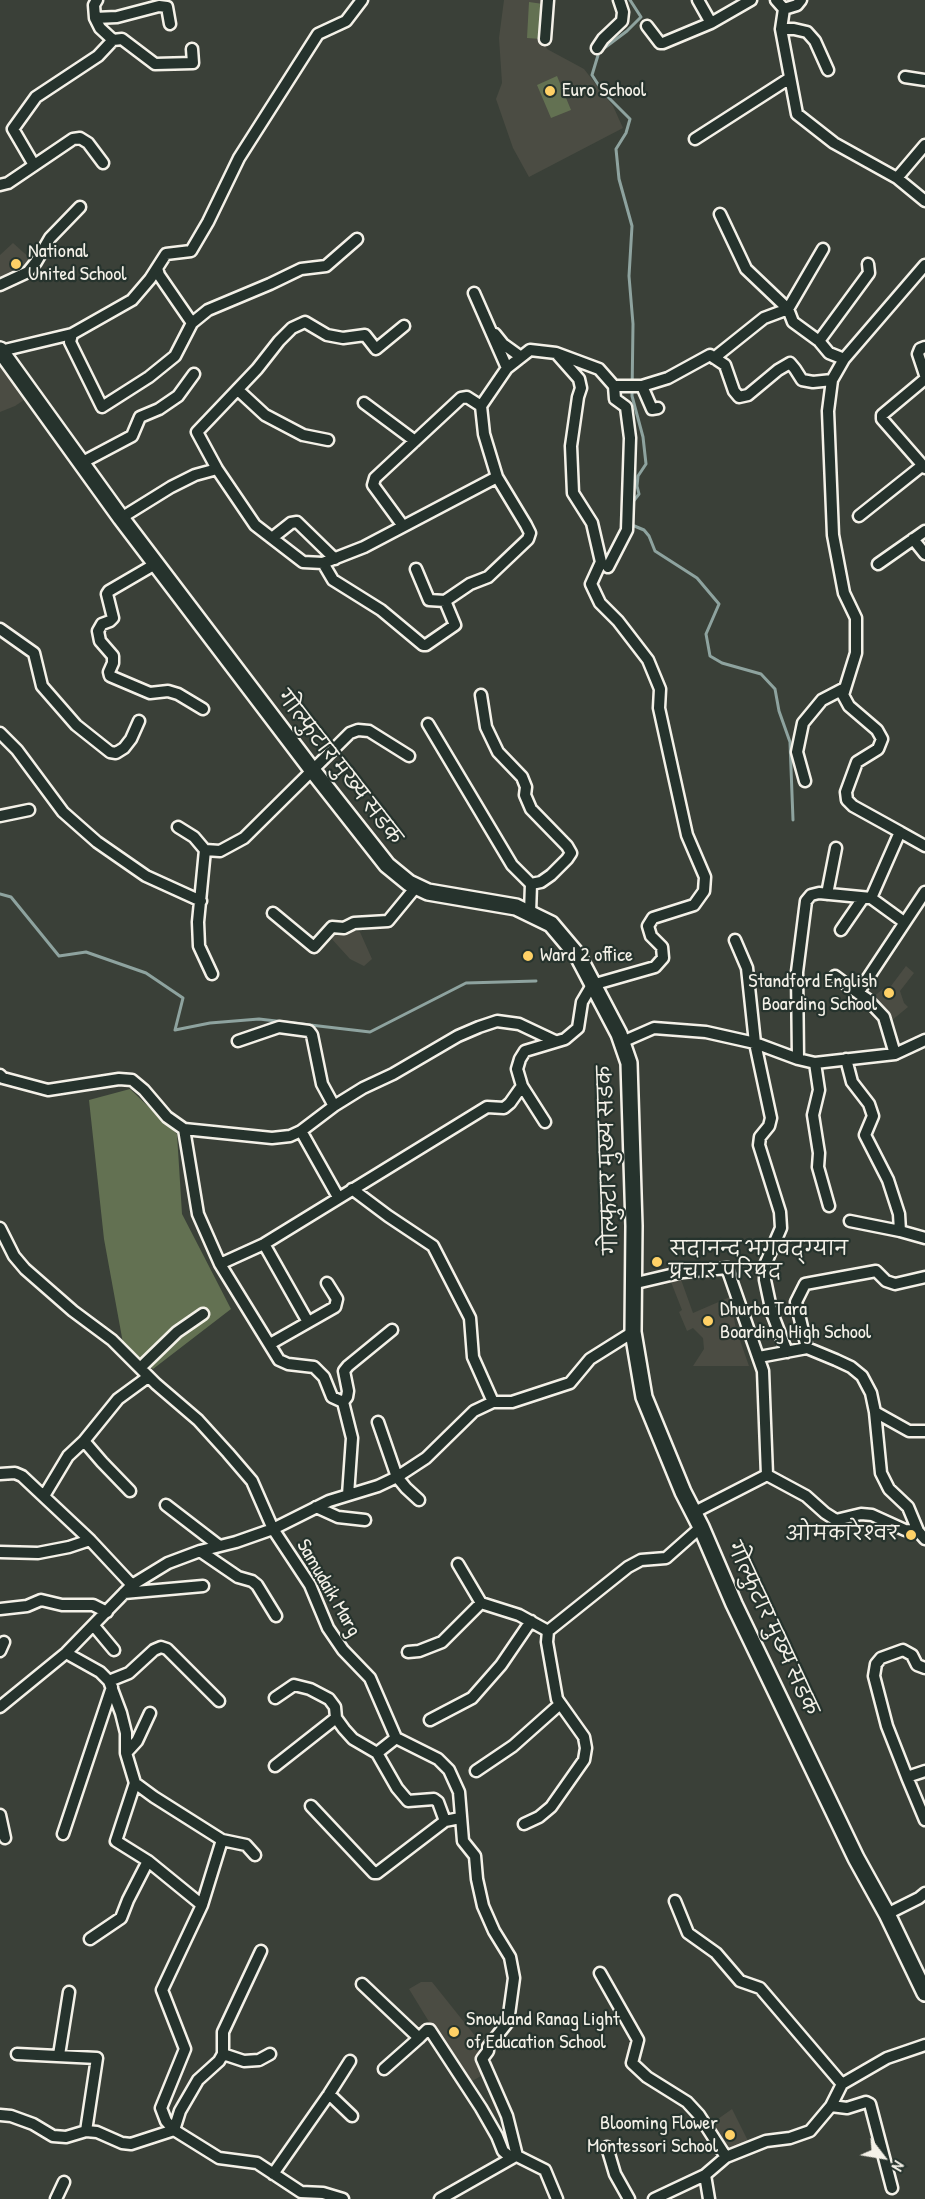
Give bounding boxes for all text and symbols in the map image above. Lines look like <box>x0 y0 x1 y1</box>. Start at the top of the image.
place label: Euro School <box>562 79 646 103</box>
marker: Euro School <box>543 84 557 98</box>
place label: National United School <box>28 240 127 287</box>
marker: National United School <box>9 257 23 271</box>
street label: गोल्फुटार मुख्य सडक <box>272 686 406 850</box>
place label: Ward 2 office <box>540 944 633 968</box>
marker: Ward 2 office <box>521 949 535 963</box>
place label: Standford English Boarding School <box>748 970 877 1017</box>
marker: Standford English Boarding School <box>882 986 896 1000</box>
street label: गोल्फुटार मुख्य सडक <box>594 1065 624 1255</box>
place label: सदानन्द भगवद्ग्यान प्रचार परिषद <box>669 1238 848 1285</box>
marker: सदानन्द भगवद्ग्यान प्रचार परिषद <box>650 1255 664 1269</box>
place label: Dhurba Tara Boarding High School <box>720 1298 871 1345</box>
marker: Dhurba Tara Boarding High School <box>701 1314 715 1328</box>
place label: ओमकारेश्वर <box>785 1523 899 1547</box>
marker: ओमकारेश्वर <box>904 1528 918 1542</box>
street label: Samudaik Marg <box>291 1535 365 1641</box>
street label: गोल्फुटार मुख्य सडक <box>721 1539 823 1719</box>
place label: Snowland Ranag Light of Education School <box>466 2008 620 2055</box>
marker: Snowland Ranag Light of Education School <box>447 2025 461 2039</box>
place label: Blooming Flower Montessori School <box>587 2112 718 2159</box>
north arrow <box>853 2127 913 2187</box>
marker: Blooming Flower Montessori School <box>723 2128 737 2142</box>
text: N <box>887 2157 910 2176</box>

